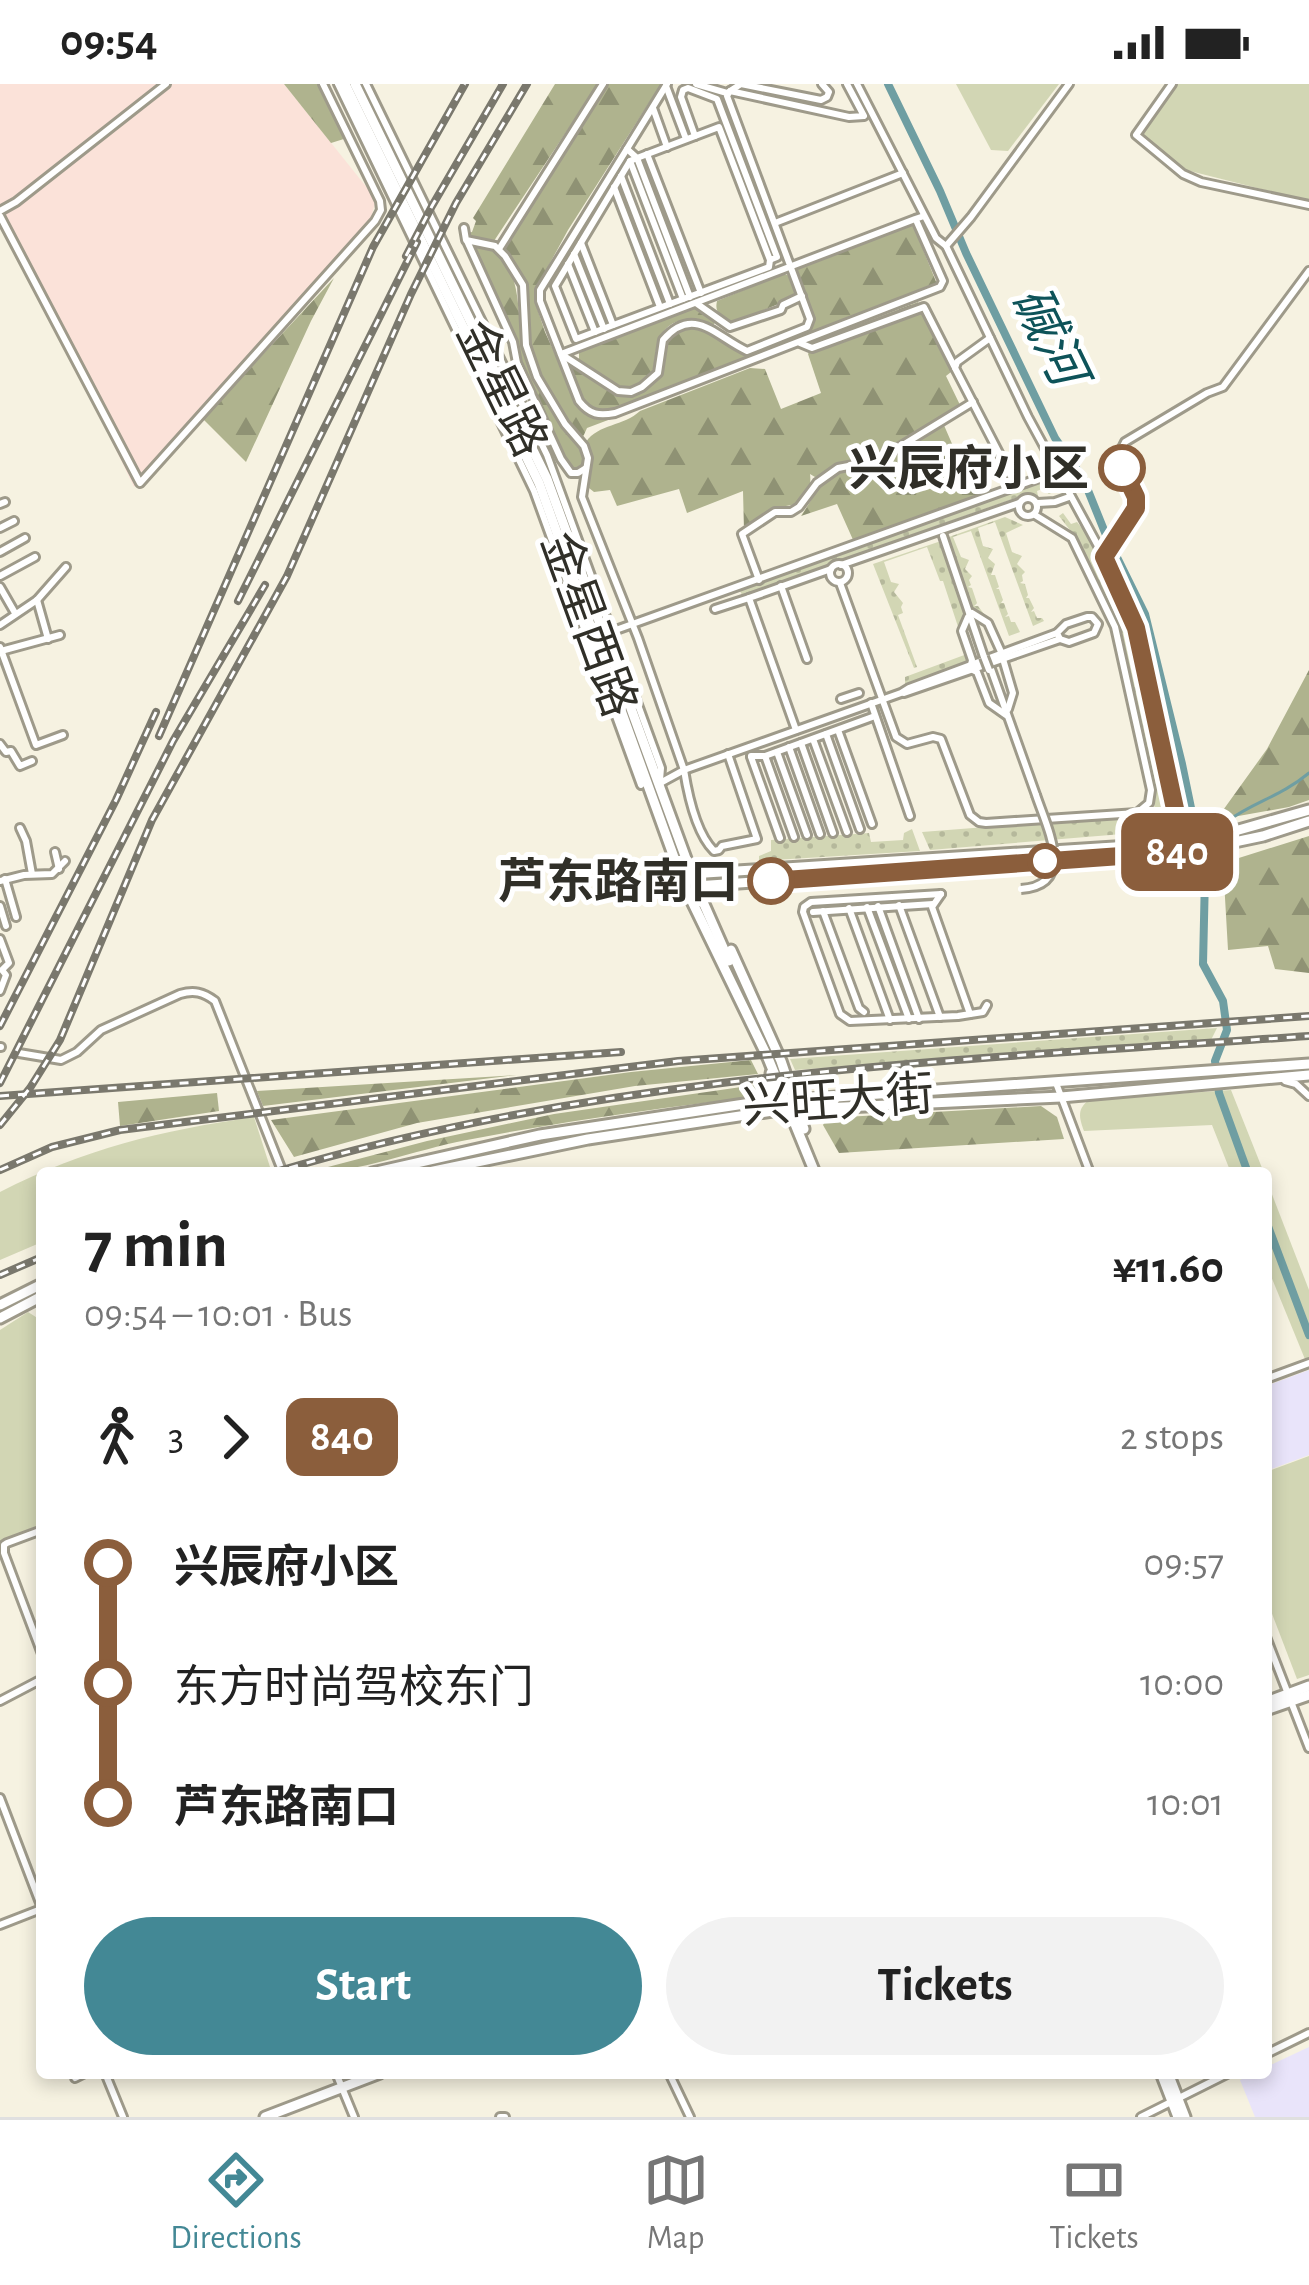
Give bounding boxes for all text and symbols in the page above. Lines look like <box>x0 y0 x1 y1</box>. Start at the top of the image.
text: 09:54 <box>60 19 158 64</box>
water label: 碱河 <box>1002 278 1099 401</box>
street label: 金星路 <box>447 313 556 465</box>
place label: 兴辰府小区 <box>849 443 1089 495</box>
marker: 兴辰府小区 <box>1100 446 1144 490</box>
street label: 金星西路 <box>532 526 645 723</box>
line badge: 840 <box>1108 813 1246 891</box>
text: 840 <box>1145 831 1209 873</box>
unlabelled marker <box>1029 845 1061 877</box>
place label: 芦东路南口 <box>498 856 738 908</box>
marker: 芦东路南口 <box>749 859 793 903</box>
street label: 兴旺大街 <box>741 1068 936 1133</box>
text: 7 min <box>84 1213 228 1279</box>
text: ¥11.60 <box>1112 1246 1224 1291</box>
text: 09:54 – 10:01 · Bus <box>84 1295 352 1334</box>
icon: walk <box>84 1404 150 1470</box>
icon: forward <box>202 1404 268 1470</box>
text: 840 <box>310 1416 374 1458</box>
text: 3 <box>168 1418 184 1457</box>
text: 2 stops <box>1120 1418 1224 1457</box>
text: 09:57 <box>1144 1544 1224 1583</box>
text: 兴辰府小区 <box>174 1546 399 1591</box>
text: 10:00 <box>1140 1664 1224 1703</box>
text: 东方时尚驾校东门 <box>174 1666 534 1711</box>
text: 10:01 <box>1147 1784 1224 1823</box>
text: 芦东路南口 <box>174 1786 399 1831</box>
button: Start <box>84 1917 642 2055</box>
button: Tickets <box>666 1917 1224 2055</box>
tab: Directions <box>170 2147 302 2259</box>
tab: Map <box>643 2147 709 2259</box>
tab: Tickets <box>1049 2147 1139 2259</box>

